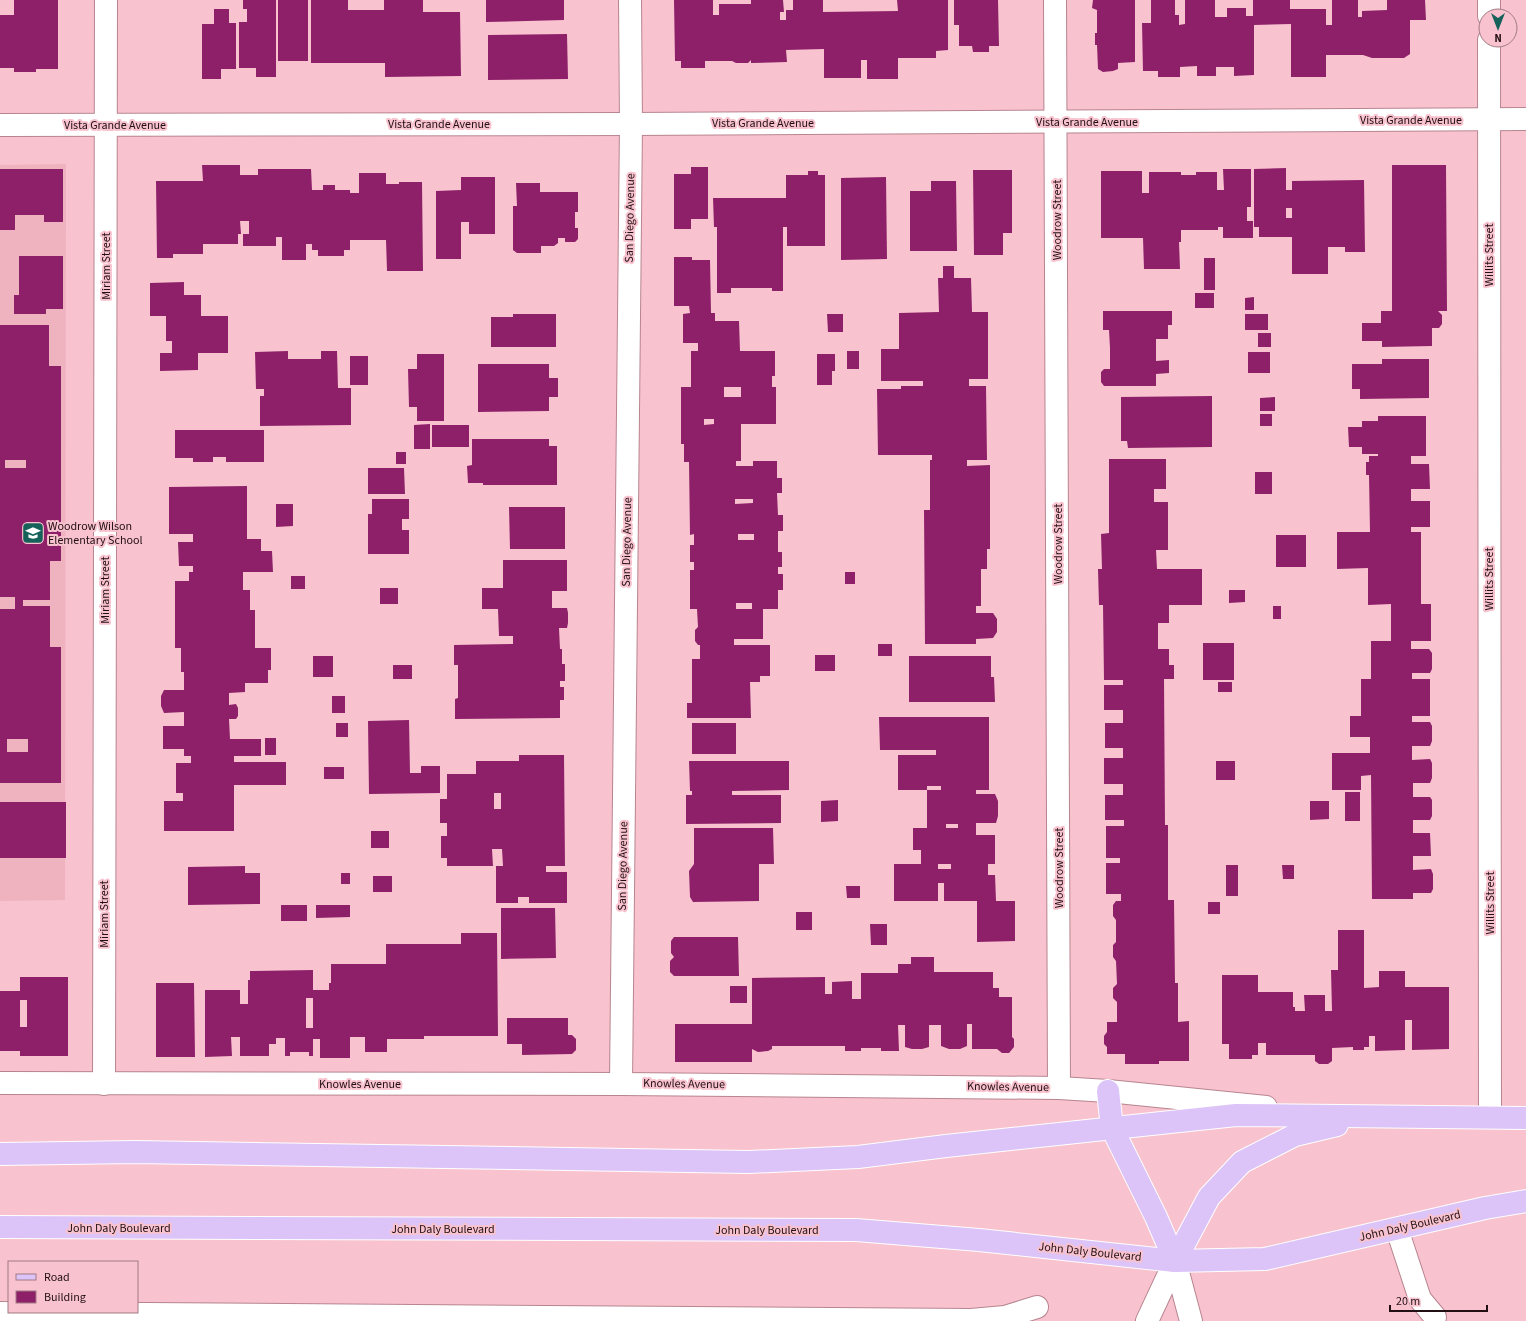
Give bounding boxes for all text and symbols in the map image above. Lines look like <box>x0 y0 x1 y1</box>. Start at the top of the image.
north arrow <box>1478 8 1518 48</box>
text: N <box>1494 30 1502 45</box>
street label: Vista Grande Avenue <box>1360 112 1462 129</box>
street label: Vista Grande Avenue <box>1036 114 1138 131</box>
street label: Vista Grande Avenue <box>712 115 814 132</box>
street label: Vista Grande Avenue <box>388 116 490 133</box>
street label: Vista Grande Avenue <box>64 117 166 134</box>
street label: San Diego Avenue <box>621 173 639 263</box>
street label: Woodrow Street <box>1049 180 1066 260</box>
street label: Willits Street <box>1481 224 1498 286</box>
street label: Miriam Street <box>98 232 115 300</box>
street label: San Diego Avenue <box>618 497 636 587</box>
street label: Woodrow Street <box>1050 504 1067 584</box>
place label: Woodrow Wilson Elementary School <box>48 518 143 549</box>
school or university icon: Woodrow Wilson Elementary School <box>20 520 46 546</box>
street label: Willits Street <box>1481 548 1498 610</box>
street label: Miriam Street <box>97 556 114 624</box>
street label: San Diego Avenue <box>614 821 632 911</box>
street label: Woodrow Street <box>1051 828 1068 908</box>
street label: Willits Street <box>1482 872 1499 934</box>
street label: Miriam Street <box>96 880 113 948</box>
street label: Knowles Avenue <box>643 1075 725 1093</box>
street label: Knowles Avenue <box>319 1076 401 1093</box>
street label: Knowles Avenue <box>967 1078 1049 1096</box>
street label: John Daly Boulevard <box>1358 1206 1462 1246</box>
street label: John Daly Boulevard <box>67 1220 171 1237</box>
street label: John Daly Boulevard <box>391 1221 495 1238</box>
street label: John Daly Boulevard <box>715 1222 819 1239</box>
street label: John Daly Boulevard <box>1038 1238 1142 1266</box>
legend <box>8 1261 138 1313</box>
text: Road <box>44 1269 70 1286</box>
scale bar <box>1390 1287 1487 1313</box>
text: Building <box>44 1289 86 1306</box>
text: 20 m <box>1396 1293 1420 1310</box>

